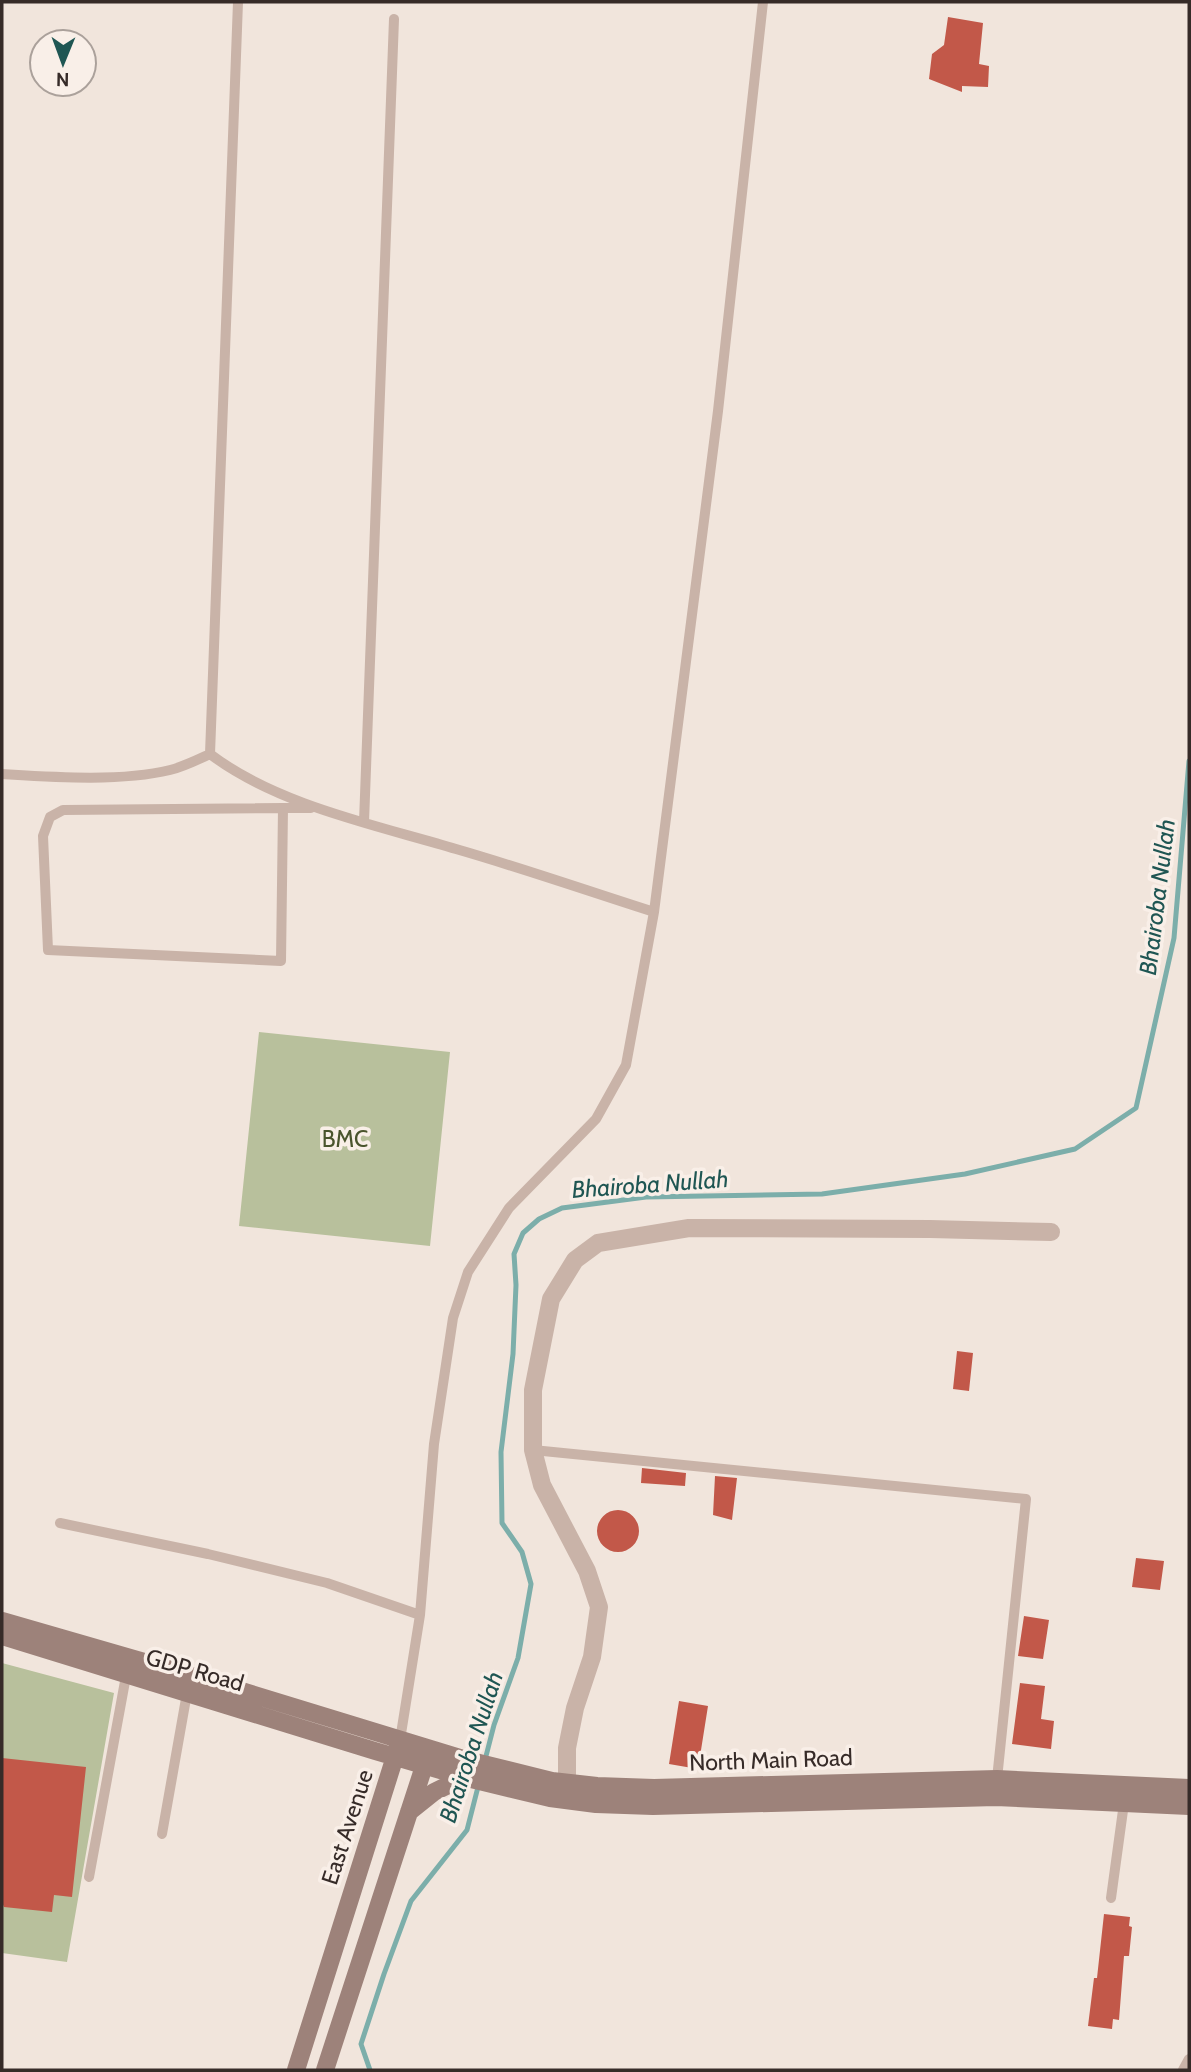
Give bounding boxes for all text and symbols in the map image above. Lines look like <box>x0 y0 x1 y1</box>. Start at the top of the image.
north arrow <box>28 28 98 98</box>
text: N <box>56 68 70 91</box>
water label: Bhairoba Nullah <box>1133 817 1181 977</box>
park label: BMC <box>322 1125 368 1153</box>
water label: Bhairoba Nullah <box>571 1164 729 1204</box>
street label: GDP Road <box>143 1643 247 1697</box>
water label: Bhairoba Nullah <box>433 1668 509 1826</box>
street label: North Main Road <box>689 1743 853 1777</box>
street label: East Avenue <box>315 1766 379 1888</box>

